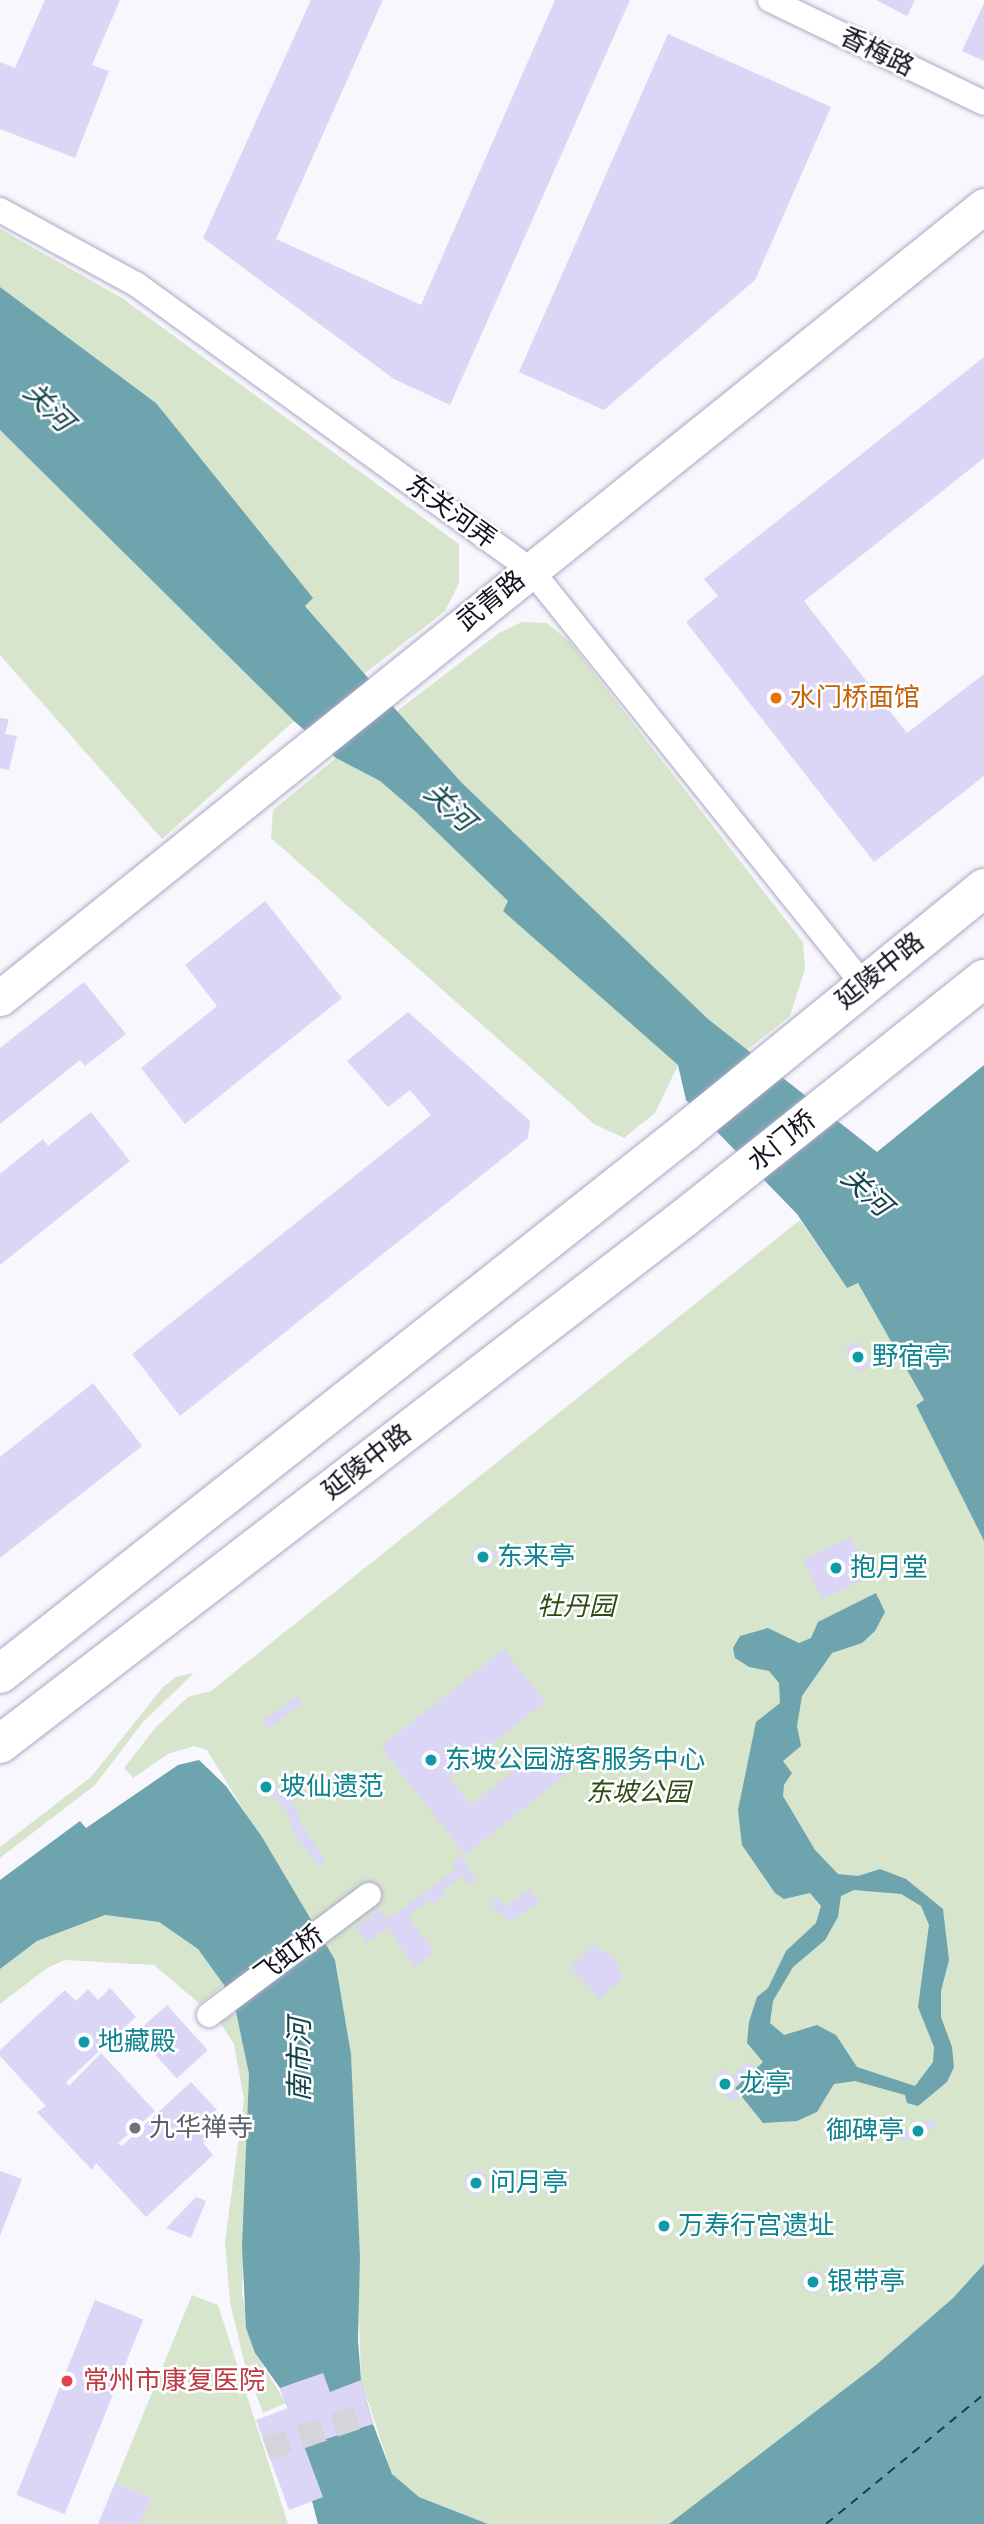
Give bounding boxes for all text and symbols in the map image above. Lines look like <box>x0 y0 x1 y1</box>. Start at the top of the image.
street label: 香梅路 <box>835 21 919 83</box>
water label: 关河 <box>16 375 80 439</box>
street label: 东关河弄 <box>400 469 502 555</box>
street label: 武青路 <box>451 564 531 638</box>
place label: 水门桥面馆 <box>790 682 920 714</box>
marker: 水门桥面馆 <box>768 690 784 706</box>
water label: 关河 <box>417 776 481 838</box>
street label: 延陵中路 <box>830 926 930 1016</box>
street label: 水门桥 <box>742 1104 822 1178</box>
water label: 关河 <box>834 1161 898 1223</box>
place label: 野宿亭 <box>872 1341 950 1373</box>
marker: 野宿亭 <box>850 1349 866 1365</box>
street label: 延陵中路 <box>316 1418 418 1506</box>
place label: 东来亭 <box>497 1541 575 1573</box>
marker: 东来亭 <box>475 1549 491 1565</box>
place label: 抱月堂 <box>850 1552 928 1584</box>
marker: 抱月堂 <box>828 1560 844 1576</box>
park label: 牡丹园 <box>537 1591 615 1623</box>
place label: 东坡公园游客服务中心 <box>445 1744 705 1776</box>
marker: 东坡公园游客服务中心 <box>423 1752 439 1768</box>
place label: 坡仙遗范 <box>280 1771 384 1803</box>
park label: 东坡公园 <box>586 1777 690 1809</box>
marker: 坡仙遗范 <box>258 1779 274 1795</box>
street label: 飞虹桥 <box>248 1919 330 1991</box>
water label: 南市河 <box>283 2018 317 2102</box>
place label: 地藏殿 <box>98 2026 176 2058</box>
marker: 地藏殿 <box>76 2034 92 2050</box>
place label: 龙亭 <box>739 2068 791 2100</box>
marker: 龙亭 <box>717 2076 733 2092</box>
place label: 九华禅寺 <box>149 2112 253 2144</box>
place label: 御碑亭 <box>826 2115 904 2147</box>
marker: 九华禅寺 <box>127 2120 143 2136</box>
marker: 御碑亭 <box>910 2123 926 2139</box>
place label: 问月亭 <box>490 2167 568 2199</box>
marker: 问月亭 <box>468 2175 484 2191</box>
place label: 万寿行宫遗址 <box>678 2210 834 2242</box>
marker: 万寿行宫遗址 <box>656 2218 672 2234</box>
place label: 银带亭 <box>827 2266 905 2298</box>
marker: 银带亭 <box>805 2274 821 2290</box>
place label: 常州市康复医院 <box>83 2365 265 2397</box>
marker: 常州市康复医院 <box>57 2371 77 2391</box>

